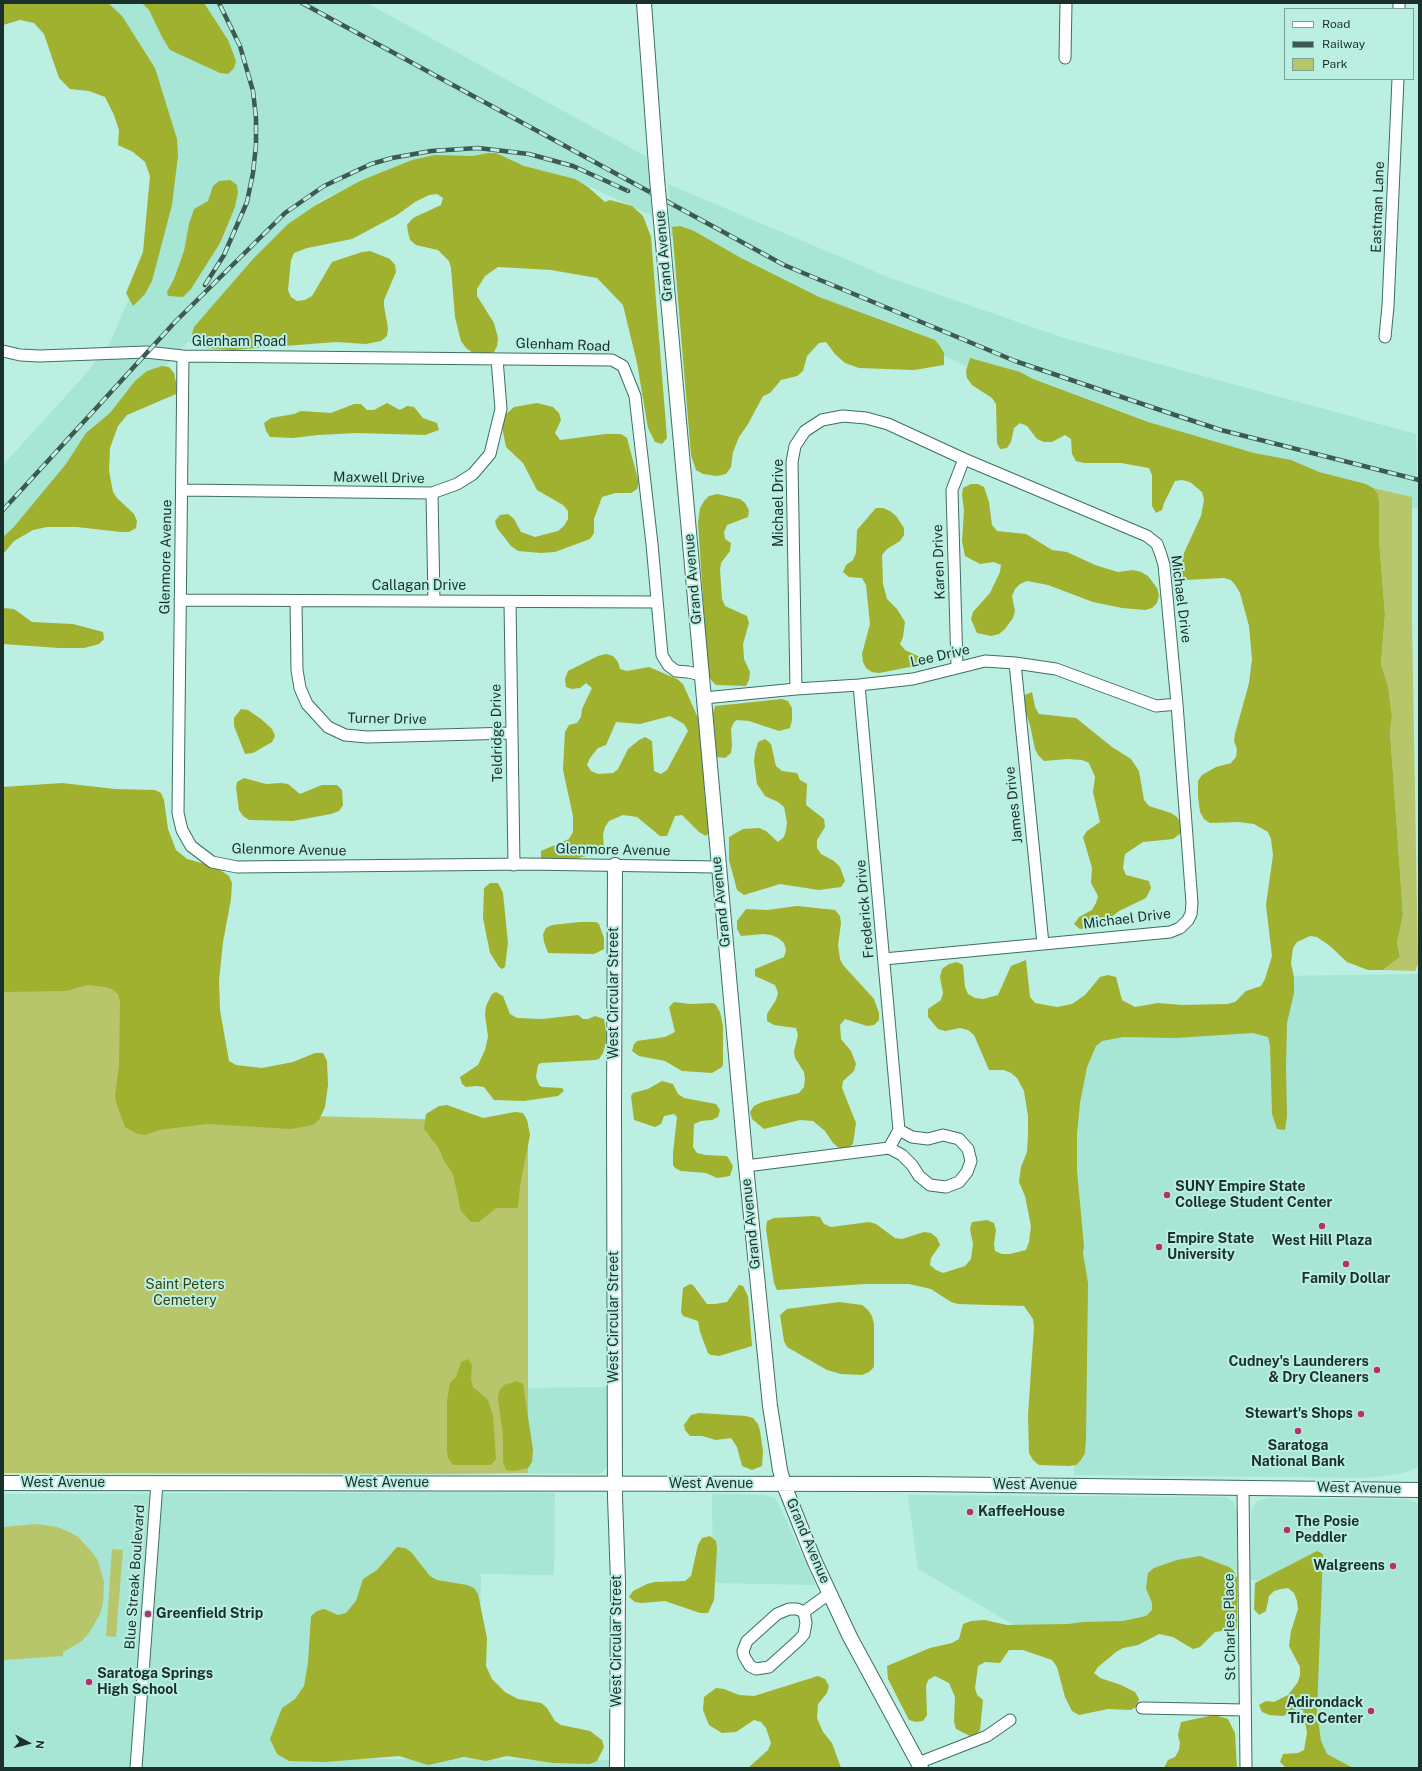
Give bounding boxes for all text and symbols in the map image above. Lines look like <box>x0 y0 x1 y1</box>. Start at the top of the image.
legend <box>1284 8 1414 80</box>
text: Road <box>1322 17 1350 31</box>
text: Railway <box>1322 37 1365 51</box>
text: Park <box>1322 57 1348 71</box>
street label: Eastman Lane <box>1368 161 1388 253</box>
street label: Grand Avenue <box>652 210 676 302</box>
street label: Glenham Road <box>192 334 286 350</box>
street label: Glenham Road <box>515 335 611 355</box>
street label: Michael Drive <box>771 459 787 547</box>
street label: Maxwell Drive <box>333 469 425 487</box>
street label: Glenmore Avenue <box>157 499 175 615</box>
street label: Karen Drive <box>929 524 949 600</box>
street label: Grand Avenue <box>681 533 705 625</box>
street label: Michael Drive <box>1167 554 1195 644</box>
street label: Callagan Drive <box>372 578 466 594</box>
street label: Lee Drive <box>909 641 971 671</box>
street label: Teldridge Drive <box>488 684 506 782</box>
street label: Turner Drive <box>347 710 427 728</box>
street label: James Drive <box>1002 766 1026 844</box>
street label: Glenmore Avenue <box>231 841 347 859</box>
street label: Glenmore Avenue <box>555 841 671 859</box>
street label: Grand Avenue <box>708 856 734 948</box>
street label: Frederick Drive <box>852 859 878 959</box>
street label: Michael Drive <box>1082 905 1172 933</box>
street label: West Circular Street <box>606 927 622 1059</box>
street label: Grand Avenue <box>738 1178 764 1270</box>
place label: SUNY Empire State College Student Center <box>1175 1179 1332 1212</box>
marker: SUNY Empire State College Student Center <box>1162 1190 1172 1200</box>
marker: West Hill Plaza <box>1317 1221 1327 1231</box>
place label: Empire State University <box>1167 1231 1254 1264</box>
place label: West Hill Plaza <box>1272 1233 1372 1249</box>
marker: Empire State University <box>1154 1242 1164 1252</box>
street label: West Circular Street <box>606 1251 622 1383</box>
marker: Family Dollar <box>1341 1259 1351 1269</box>
place label: Family Dollar <box>1302 1271 1390 1287</box>
park label: Saint Peters Cemetery <box>145 1277 225 1310</box>
place label: Cudney's Launderers & Dry Cleaners <box>1229 1354 1369 1386</box>
marker: Cudney's Launderers & Dry Cleaners <box>1372 1365 1382 1375</box>
place label: Stewart's Shops <box>1245 1406 1353 1422</box>
marker: Stewart's Shops <box>1356 1409 1366 1419</box>
marker: Saratoga National Bank <box>1293 1426 1303 1436</box>
place label: Saratoga National Bank <box>1251 1438 1345 1470</box>
street label: West Avenue <box>21 1475 105 1491</box>
street label: West Avenue <box>345 1475 429 1491</box>
street label: West Avenue <box>669 1476 753 1492</box>
street label: West Avenue <box>993 1477 1077 1493</box>
street label: West Avenue <box>1317 1479 1401 1497</box>
street label: Grand Avenue <box>782 1496 834 1586</box>
street label: Blue Streak Boulevard <box>122 1504 148 1650</box>
place label: KaffeeHouse <box>978 1504 1065 1520</box>
marker: KaffeeHouse <box>965 1507 975 1517</box>
place label: The Posie Peddler <box>1295 1514 1359 1546</box>
marker: The Posie Peddler <box>1282 1525 1292 1535</box>
place label: Walgreens <box>1313 1558 1385 1574</box>
marker: Walgreens <box>1388 1561 1398 1571</box>
street label: St Charles Place <box>1221 1573 1239 1681</box>
street label: West Circular Street <box>609 1575 625 1707</box>
place label: Greenfield Strip <box>156 1606 263 1622</box>
marker: Greenfield Strip <box>143 1609 153 1619</box>
place label: Saratoga Springs High School <box>97 1666 213 1698</box>
marker: Saratoga Springs High School <box>84 1677 94 1687</box>
place label: Adirondack Tire Center <box>1286 1695 1363 1728</box>
marker: Adirondack Tire Center <box>1366 1706 1376 1716</box>
north arrow <box>8 1723 48 1763</box>
text: N <box>33 1739 46 1749</box>

